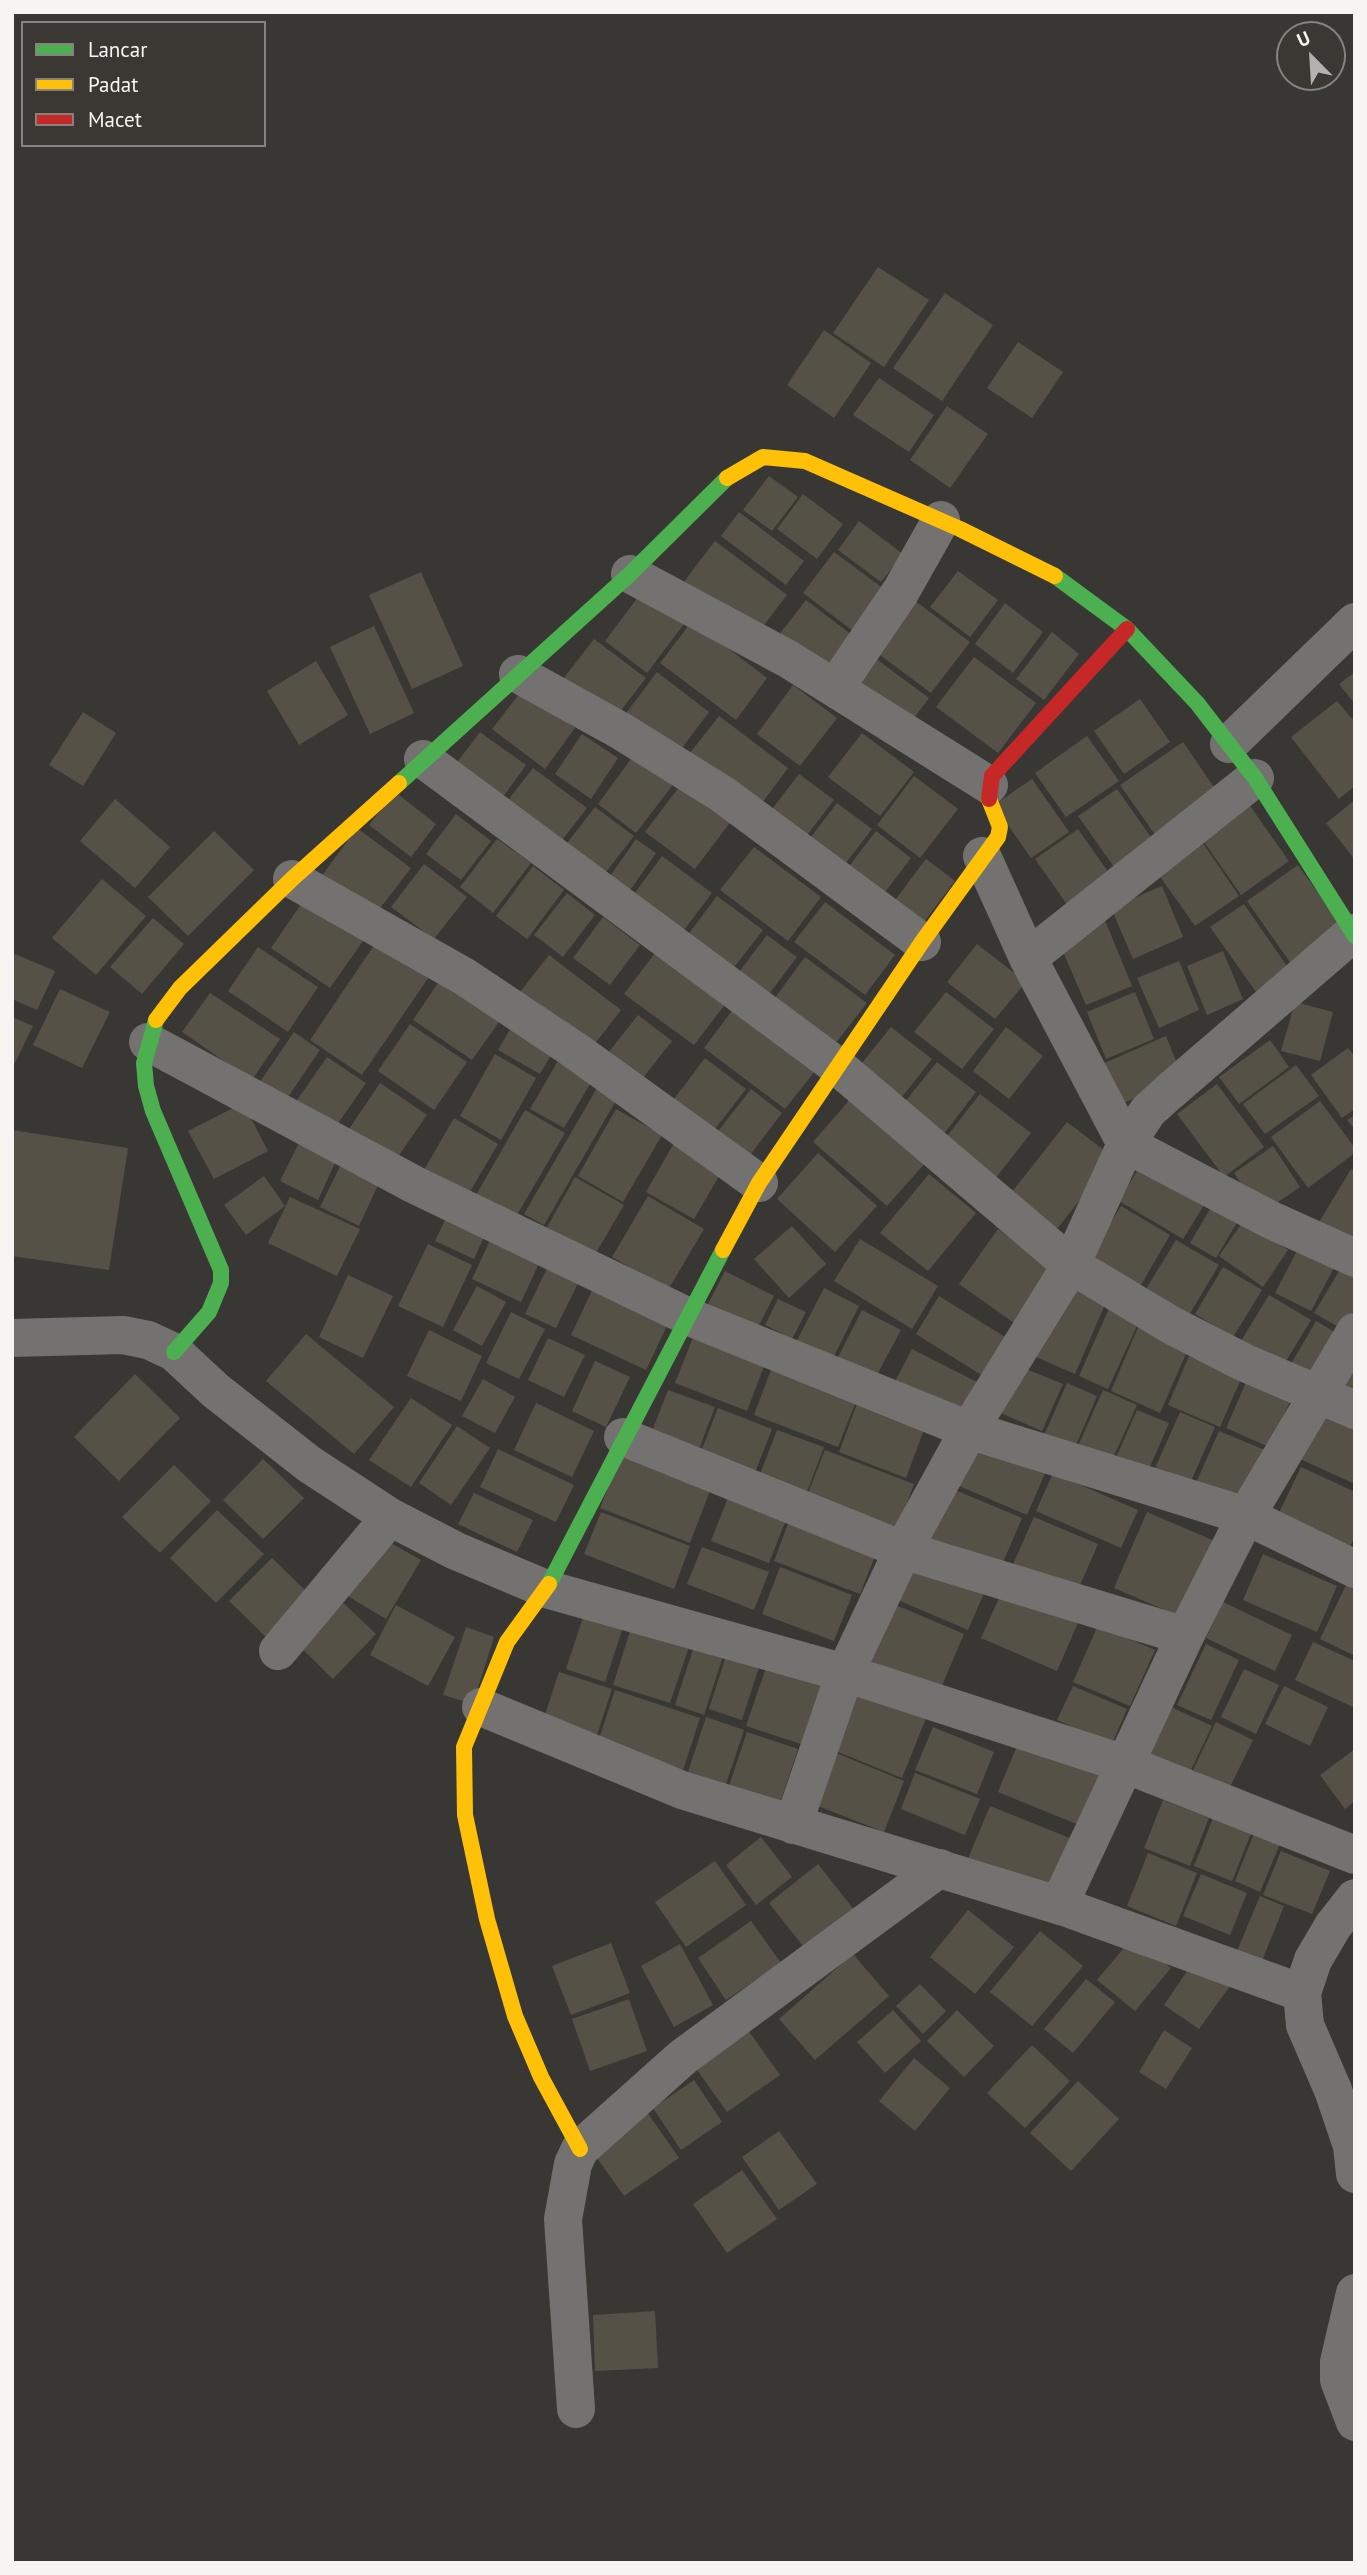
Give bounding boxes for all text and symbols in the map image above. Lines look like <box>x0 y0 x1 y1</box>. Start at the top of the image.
legend <box>21 21 266 147</box>
north arrow <box>1276 21 1346 91</box>
text: U <box>1293 25 1314 52</box>
text: Lancar <box>88 36 147 63</box>
text: Padat <box>88 71 138 98</box>
text: Macet <box>88 106 142 133</box>

